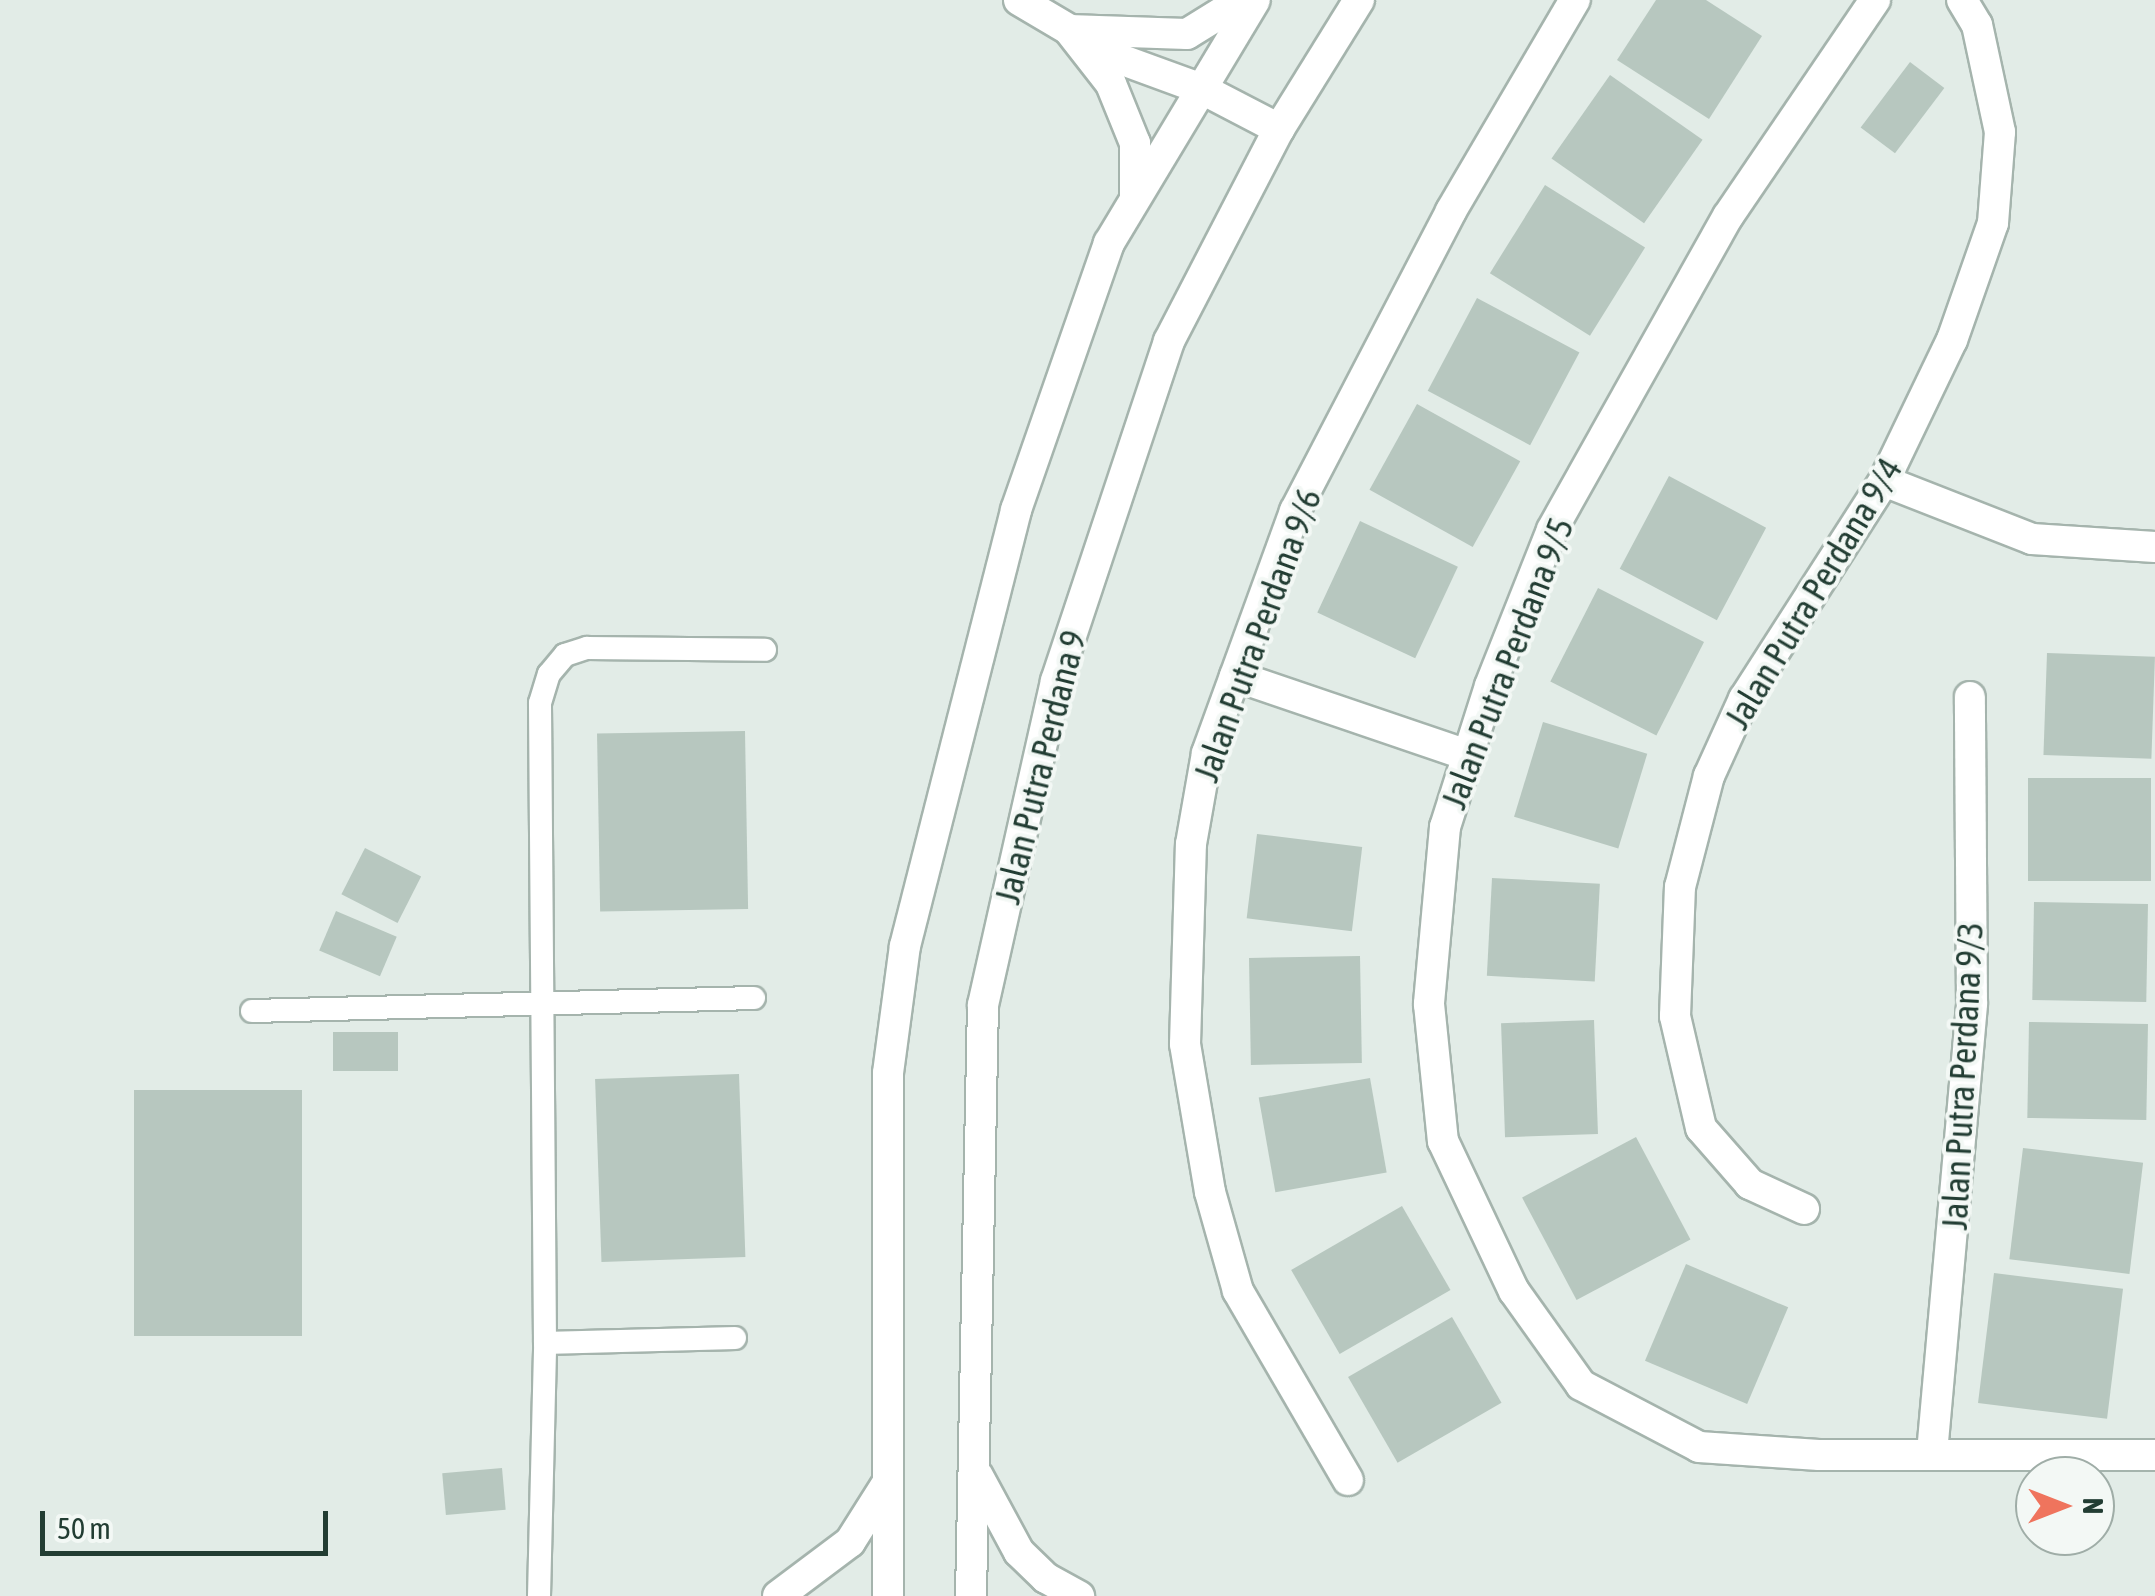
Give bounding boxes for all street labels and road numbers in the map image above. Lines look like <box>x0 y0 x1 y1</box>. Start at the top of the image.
street label: Jalan Putra Perdana 9/4 <box>1716 450 1910 736</box>
street label: Jalan Putra Perdana 9/6 <box>1185 483 1329 787</box>
street label: Jalan Putra Perdana 9/5 <box>1432 512 1582 814</box>
street label: Jalan Putra Perdana 9 <box>986 626 1094 908</box>
street label: Jalan Putra Perdana 9/3 <box>1933 921 1991 1231</box>

